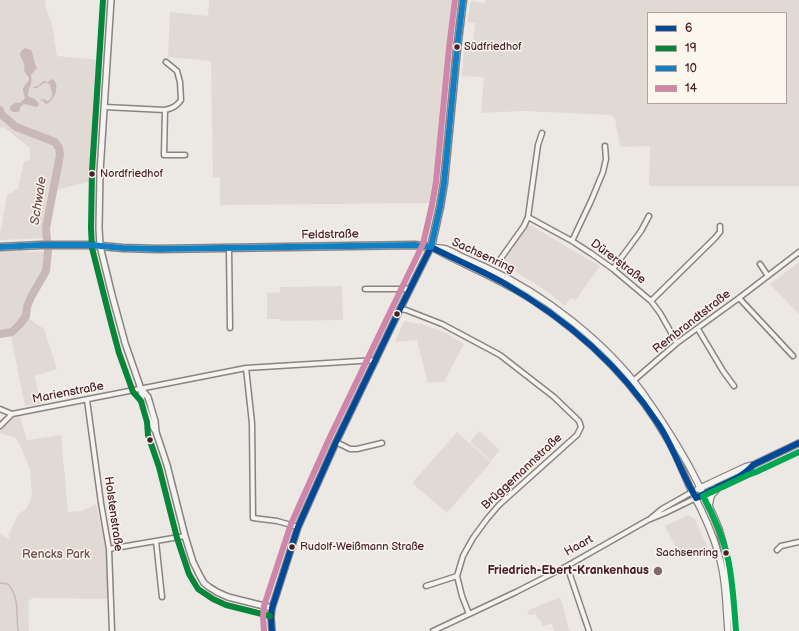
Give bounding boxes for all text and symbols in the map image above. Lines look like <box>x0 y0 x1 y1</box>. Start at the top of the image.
legend <box>647 12 787 104</box>
text: 6 <box>685 21 692 36</box>
place label: Südfriedhof <box>464 40 522 54</box>
text: 19 <box>685 41 697 56</box>
marker: Südfriedhof <box>452 42 462 52</box>
text: 10 <box>685 61 697 76</box>
text: 14 <box>685 81 697 96</box>
place label: Nordfriedhof <box>100 167 163 181</box>
marker: Nordfriedhof <box>87 169 97 179</box>
water label: Schwale <box>27 176 51 226</box>
street label: Feldstraße <box>301 227 359 243</box>
street label: Sachsenring <box>449 235 517 277</box>
street label: Dürerstraße <box>588 237 648 287</box>
street label: Rembrandtstraße <box>650 287 734 357</box>
unlabelled marker <box>392 309 402 319</box>
street label: Marienstraße <box>31 379 105 407</box>
street label: Brüggemannstraße <box>479 431 565 513</box>
unlabelled marker <box>145 435 155 445</box>
street label: Holstenstraße <box>101 476 125 552</box>
street label: Haart <box>562 532 596 560</box>
place label: Rudolf-Weißmann Straße <box>300 540 424 554</box>
marker: Rudolf-Weißmann Straße <box>287 542 297 552</box>
place label: Sachsenring <box>656 546 718 560</box>
park label: Rencks Park <box>22 548 90 562</box>
marker: Sachsenring <box>721 548 731 558</box>
place label: Friedrich-Ebert-Krankenhaus <box>487 564 649 578</box>
marker: Friedrich-Ebert-Krankenhaus <box>652 565 664 577</box>

